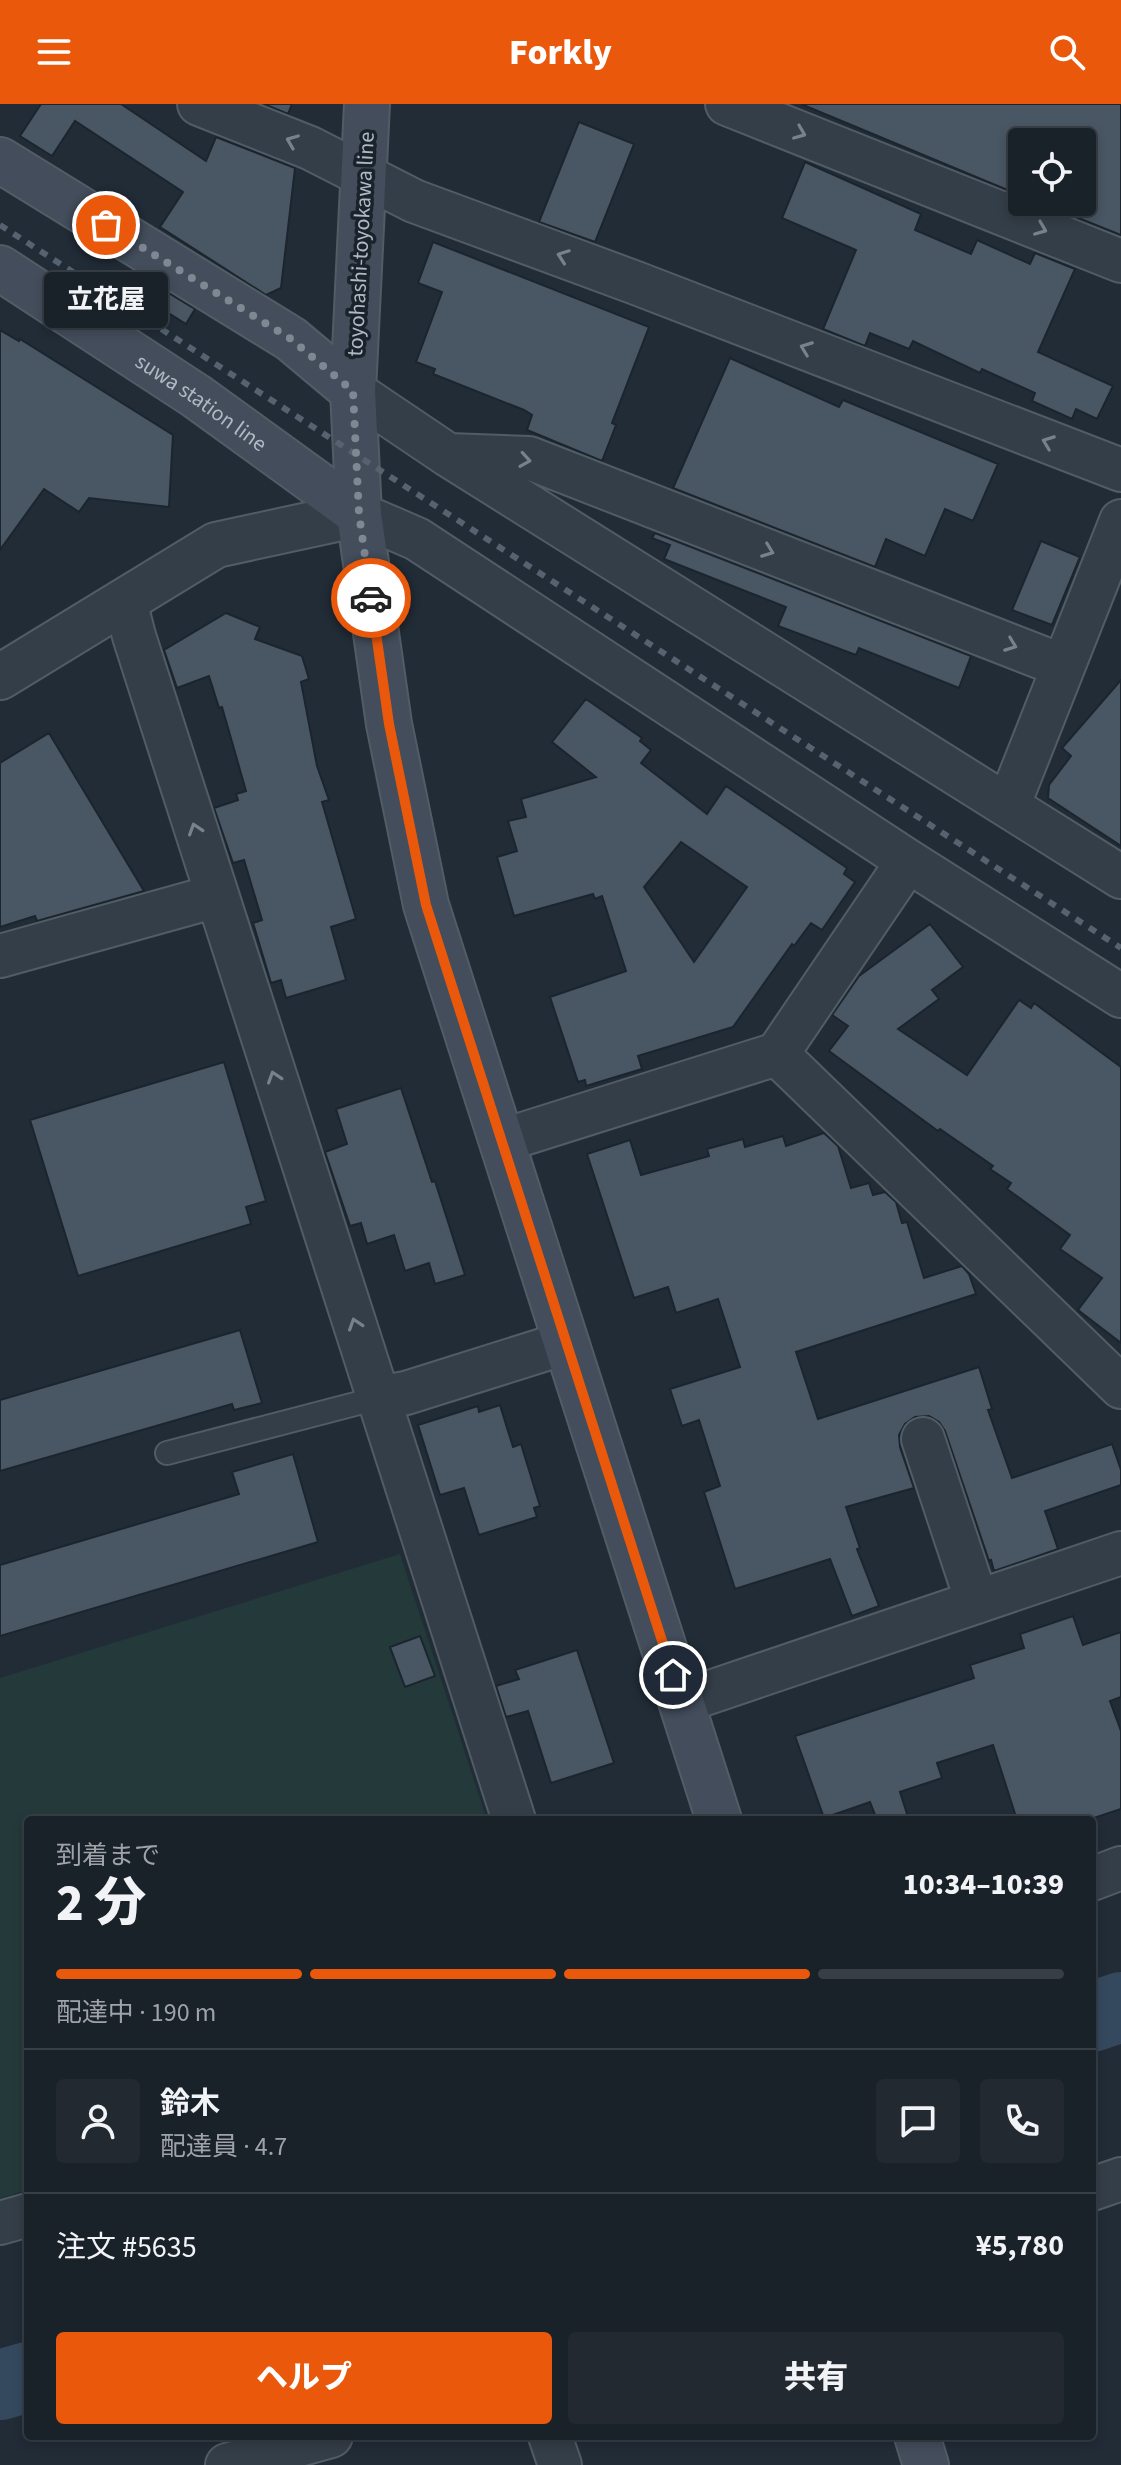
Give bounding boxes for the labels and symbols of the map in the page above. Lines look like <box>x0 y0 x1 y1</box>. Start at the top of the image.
one-way arrow <box>792 123 806 140</box>
street label: toyohashi-toyokawa line <box>339 131 383 357</box>
one-way arrow <box>286 134 300 150</box>
pin <box>72 191 140 259</box>
one-way arrow <box>1033 219 1047 236</box>
one-way arrow <box>556 249 570 265</box>
callout: 立花屋 <box>44 273 168 329</box>
one-way arrow <box>800 341 814 358</box>
street label: suwa station line <box>129 346 274 460</box>
one-way arrow <box>1042 435 1056 452</box>
one-way arrow <box>519 450 532 467</box>
one-way arrow <box>760 541 774 558</box>
courier <box>331 558 411 638</box>
one-way arrow <box>1003 635 1017 652</box>
one-way arrow <box>188 823 204 837</box>
one-way arrow <box>268 1070 284 1084</box>
one-way arrow <box>348 1318 364 1332</box>
pin <box>639 1641 707 1709</box>

